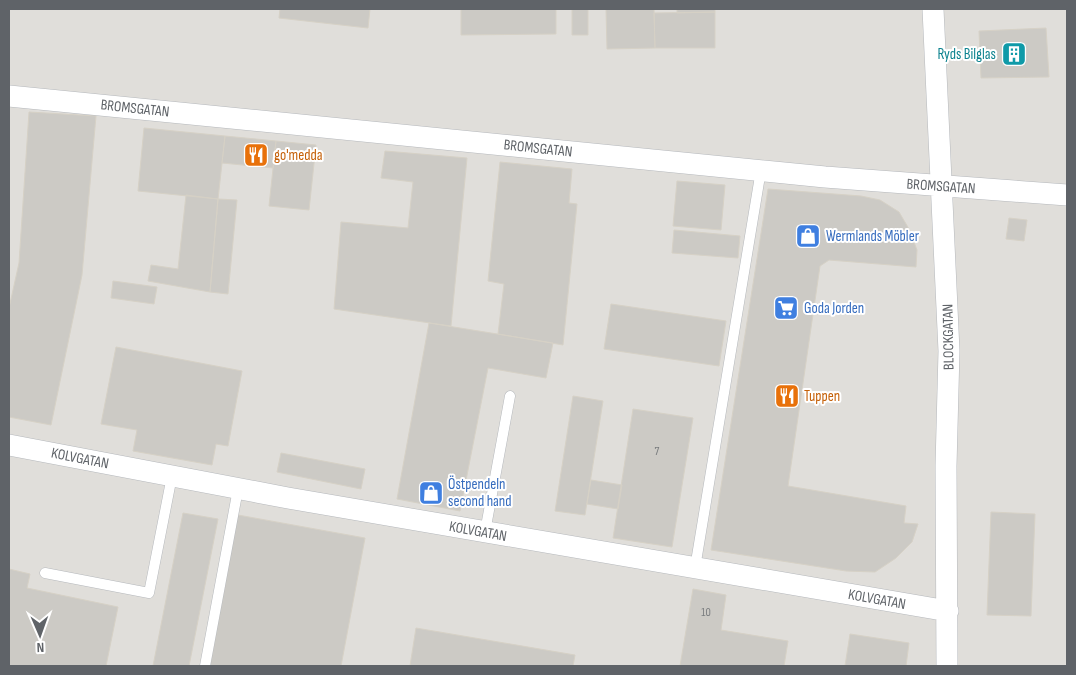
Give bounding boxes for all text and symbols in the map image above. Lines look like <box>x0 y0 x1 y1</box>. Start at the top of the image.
building icon: Ryds Bilglas <box>1001 41 1027 67</box>
place label: Ryds Bilglas <box>937 45 996 64</box>
street label: BROMSGATAN <box>100 95 170 122</box>
street label: BROMSGATAN <box>503 135 573 162</box>
restaurant icon: go'medda <box>243 142 269 168</box>
place label: go'medda <box>274 146 323 165</box>
street label: BROMSGATAN <box>906 175 976 198</box>
shop icon: Wermlands Möbler <box>795 223 821 249</box>
place label: Wermlands Möbler <box>826 227 920 246</box>
supermarket icon: Goda Jorden <box>773 295 799 321</box>
place label: Goda Jorden <box>804 299 864 318</box>
street label: BLOCKGATAN <box>938 304 959 370</box>
restaurant icon: Tuppen <box>774 383 800 409</box>
place label: Tuppen <box>804 387 840 406</box>
street label: KOLVGATAN <box>49 444 110 473</box>
house number: 7 <box>655 444 660 459</box>
place label: Östpendeln second hand <box>448 475 512 511</box>
shop icon: Östpendeln second hand <box>418 480 444 506</box>
street label: KOLVGATAN <box>448 517 508 546</box>
street label: KOLVGATAN <box>847 585 907 614</box>
house number: 10 <box>701 605 711 620</box>
north arrow <box>15 610 65 660</box>
text: N <box>36 639 44 656</box>

